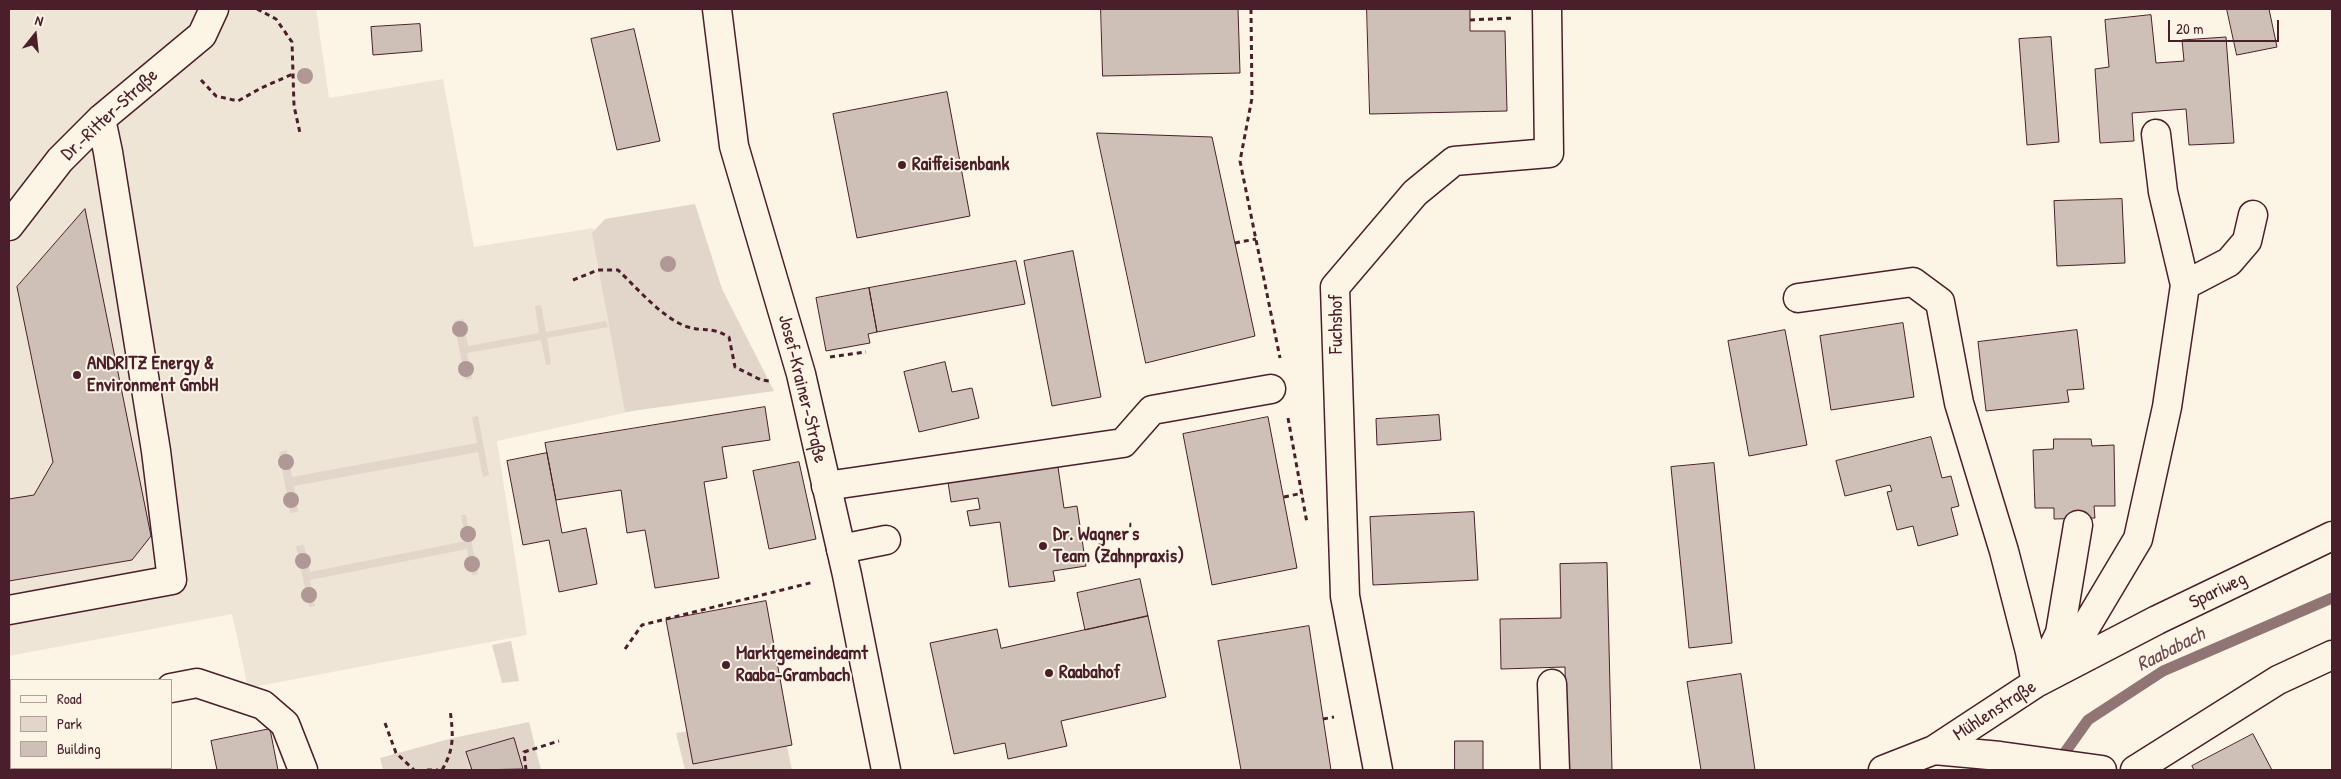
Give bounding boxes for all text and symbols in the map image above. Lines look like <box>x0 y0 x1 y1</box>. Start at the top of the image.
north arrow <box>10 10 60 60</box>
text: N <box>33 10 45 30</box>
scale bar <box>2171 10 2282 42</box>
text: 20 m <box>2176 18 2203 39</box>
street label: Dr.-Ritter-Straße <box>57 64 163 166</box>
place label: Raiffeisenbank <box>912 154 1009 176</box>
marker: Raiffeisenbank <box>896 159 908 171</box>
street label: Fuchshof <box>1326 294 1348 354</box>
street label: Josef-Krainer-Straße <box>773 313 831 465</box>
place label: ANDRITZ Energy & Environment GmbH <box>87 353 218 397</box>
marker: ANDRITZ Energy & Environment GmbH <box>71 369 83 381</box>
place label: Dr. Wagner's Team (Zahnpraxis) <box>1053 524 1184 568</box>
marker: Dr. Wagner's Team (Zahnpraxis) <box>1037 540 1049 552</box>
street label: Spariweg <box>2186 567 2250 615</box>
water label: Raababach <box>2133 623 2209 677</box>
place label: Marktgemeindeamt Raaba-Grambach <box>736 643 868 687</box>
marker: Marktgemeindeamt Raaba-Grambach <box>720 659 732 671</box>
place label: Raabahof <box>1059 662 1120 684</box>
marker: Raabahof <box>1043 667 1055 679</box>
street label: Mühlenstraße <box>1949 676 2041 746</box>
legend <box>10 679 172 769</box>
text: Road <box>57 688 82 709</box>
text: Park <box>57 713 82 734</box>
text: Building <box>57 738 101 759</box>

